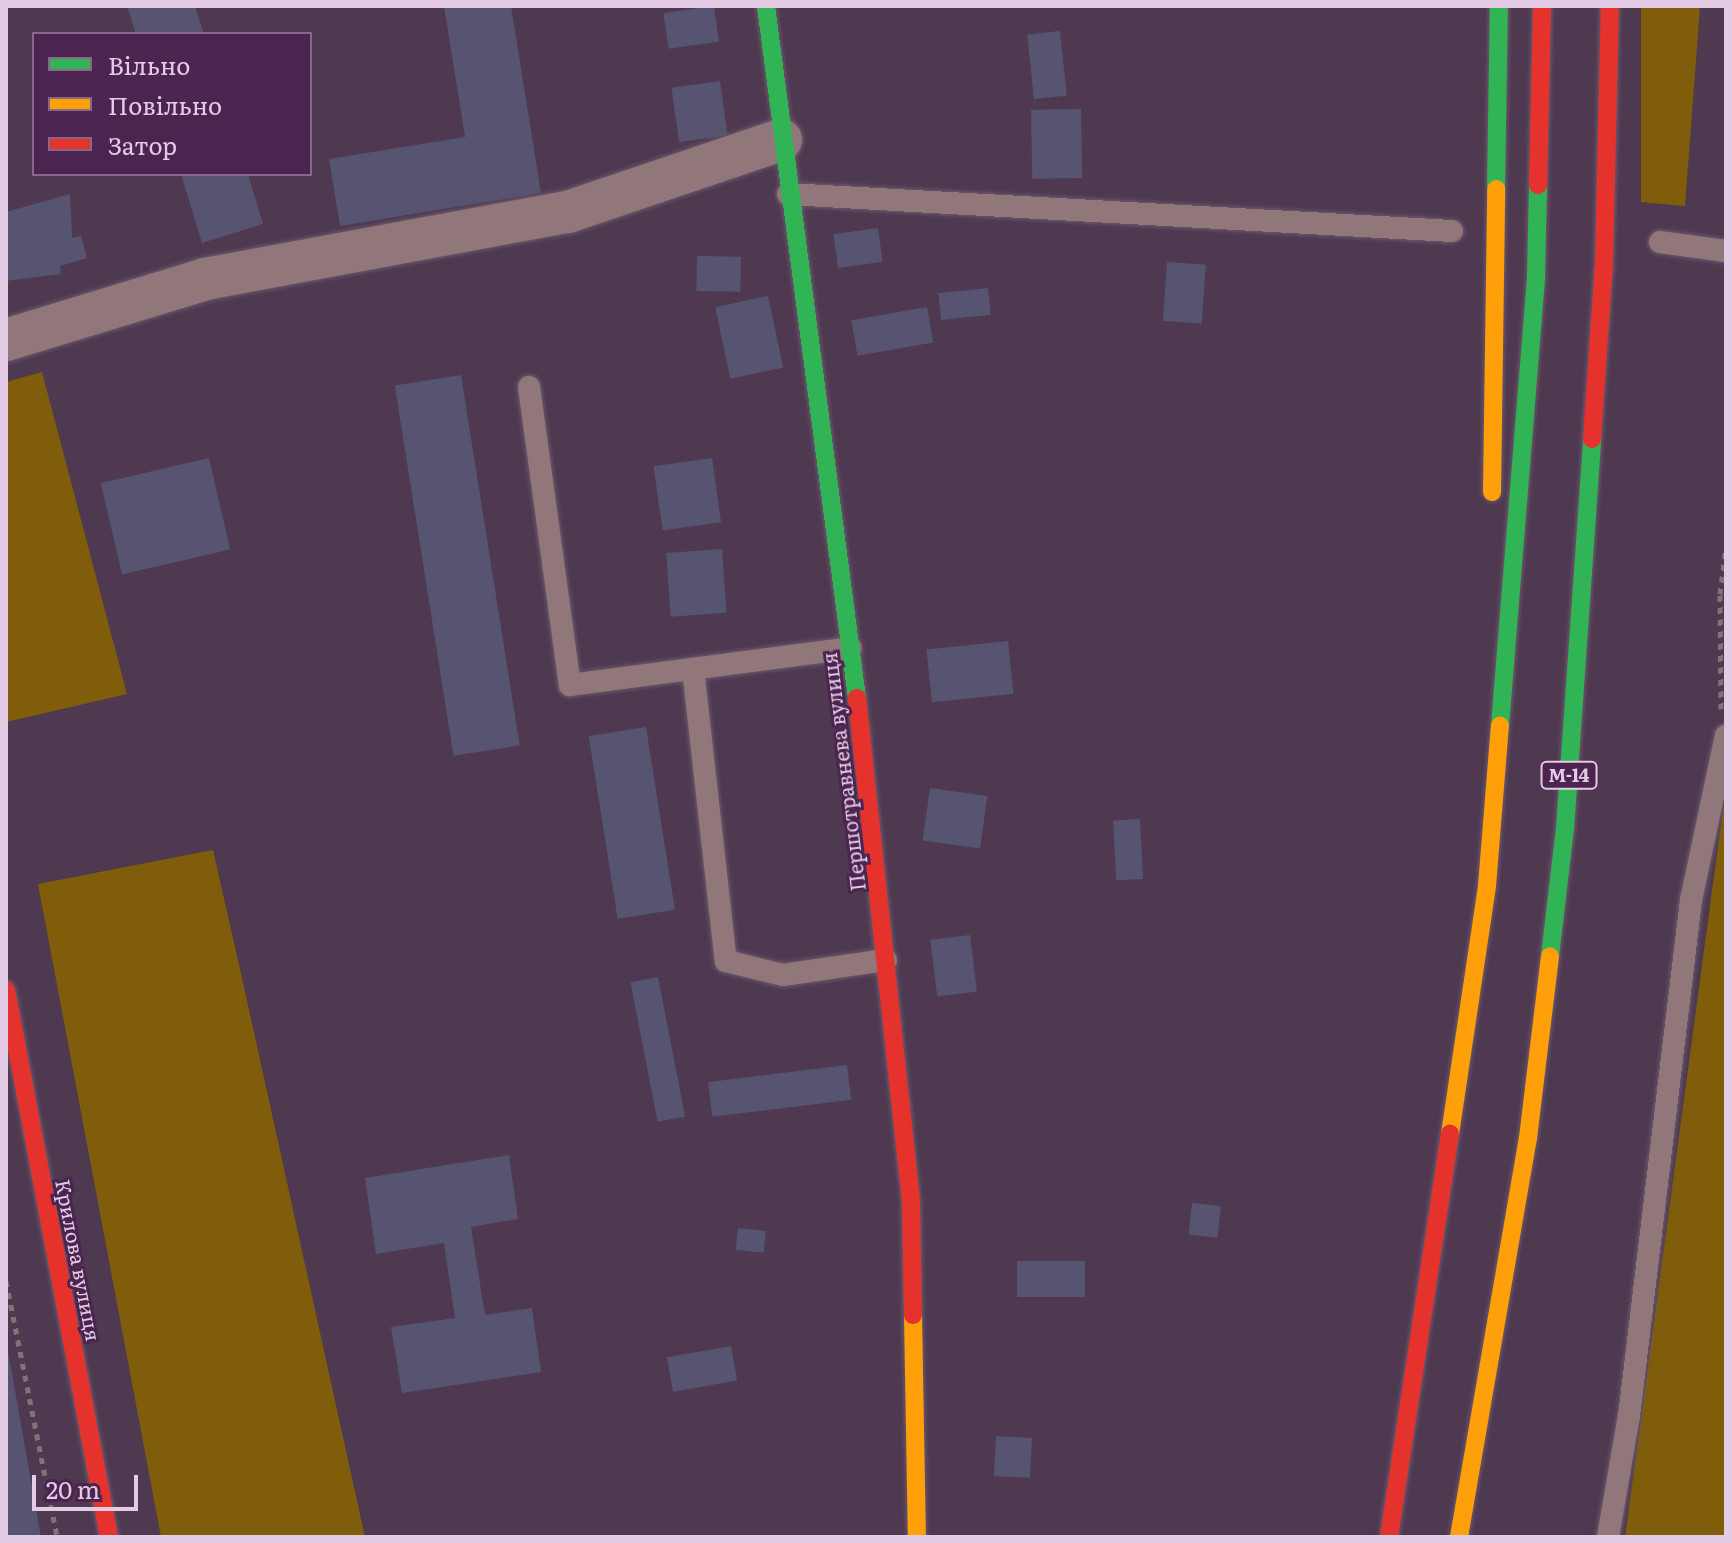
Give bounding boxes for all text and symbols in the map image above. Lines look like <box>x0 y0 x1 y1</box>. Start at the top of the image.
legend <box>32 32 312 176</box>
text: Вільно <box>108 47 190 82</box>
text: Повільно <box>108 87 222 122</box>
text: Затор <box>108 127 177 162</box>
street label: Першотравнева вулиця <box>816 651 870 893</box>
road number: М-14 <box>1539 761 1599 789</box>
street label: Крилова вулиця <box>52 1177 106 1343</box>
scale bar <box>36 1459 142 1509</box>
text: 20 m <box>46 1471 100 1506</box>

